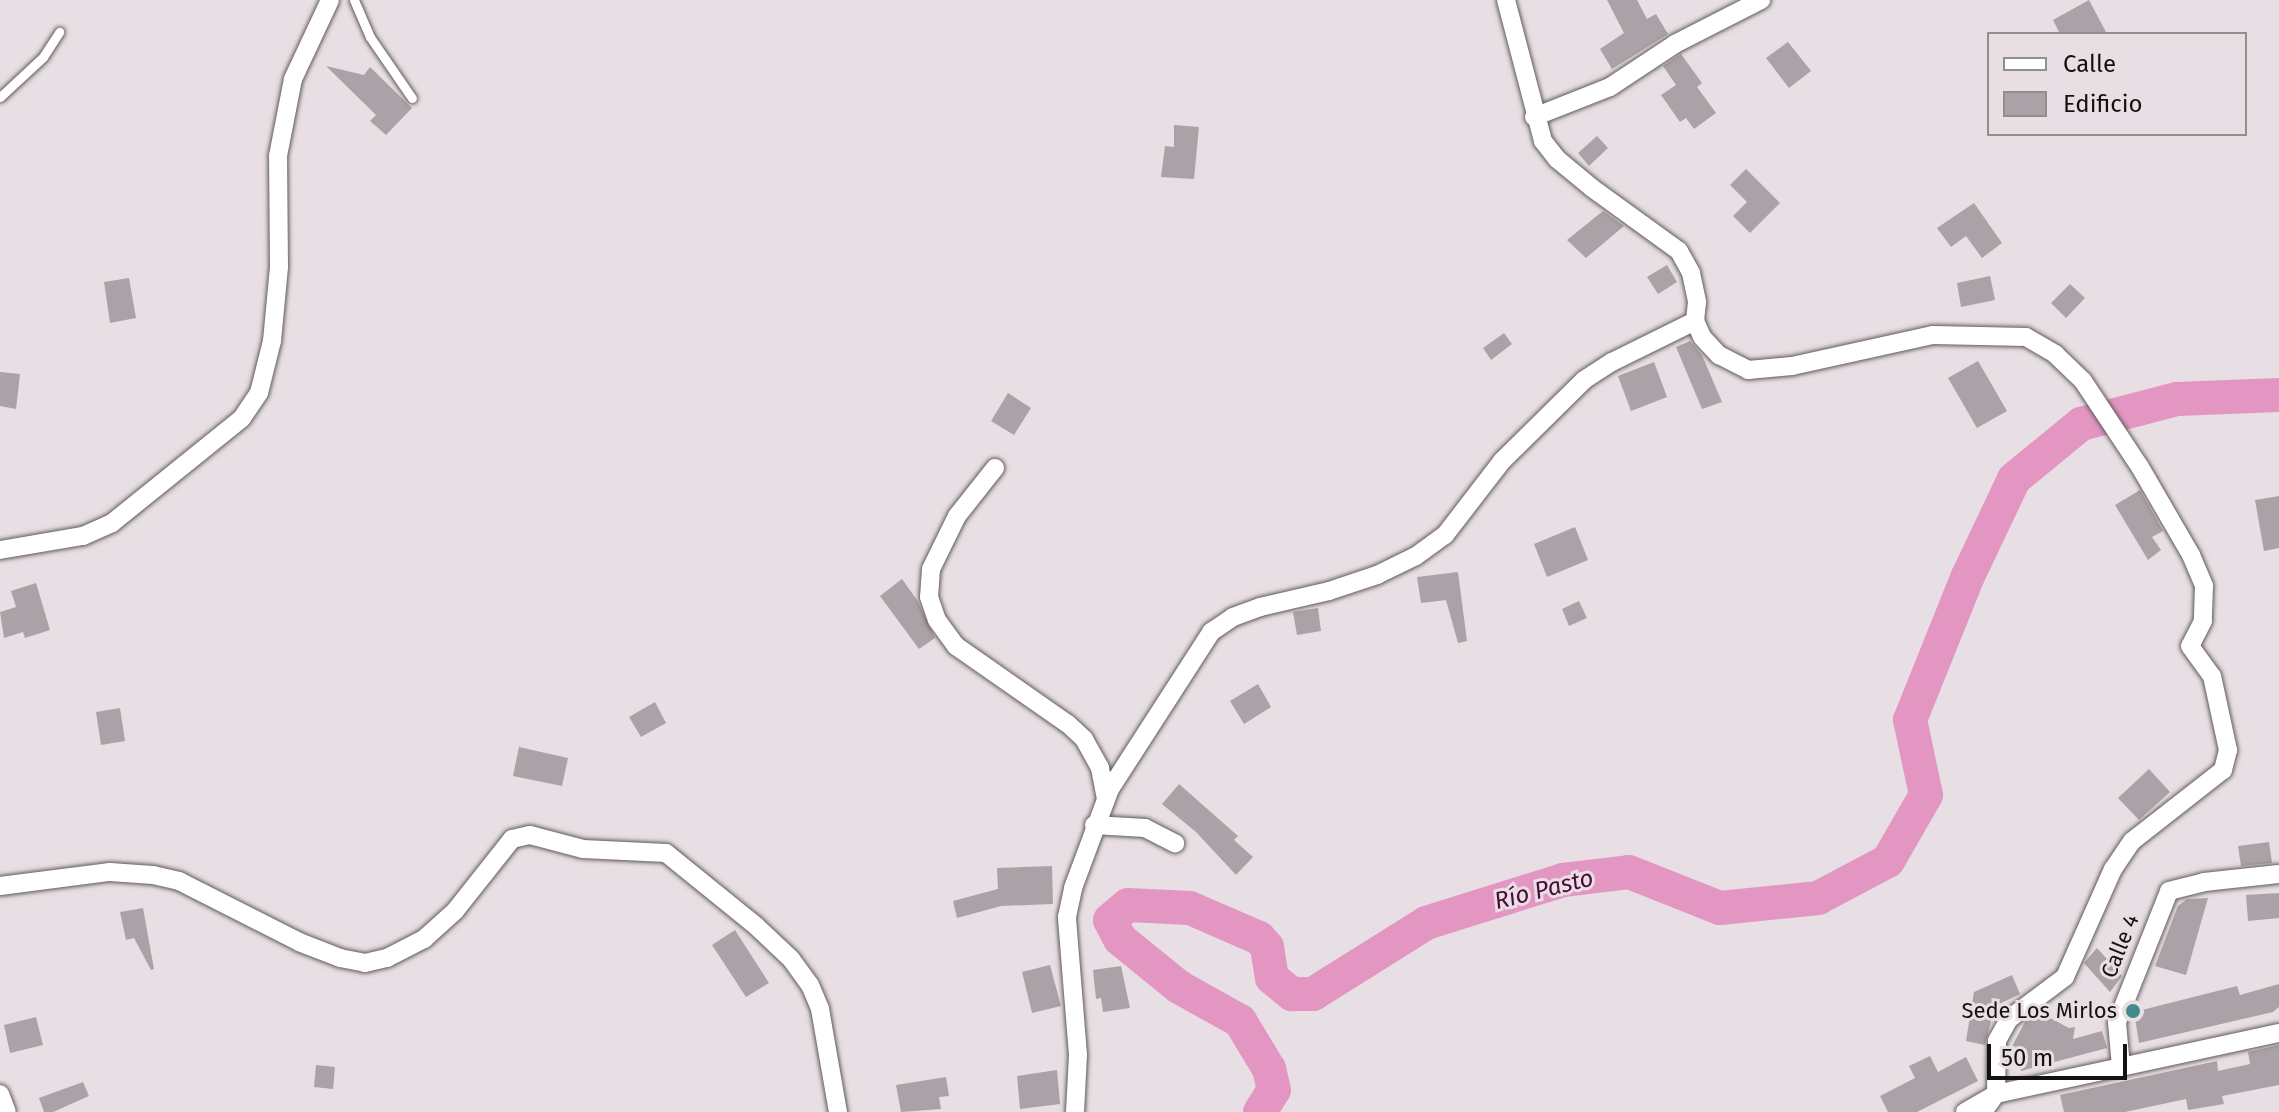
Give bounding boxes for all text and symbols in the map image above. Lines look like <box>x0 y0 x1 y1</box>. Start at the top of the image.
legend <box>1987 32 2247 136</box>
text: Calle <box>2063 50 2116 78</box>
text: Edificio <box>2063 90 2143 118</box>
water label: Río Pasto <box>1492 864 1596 916</box>
street label: Calle 4 <box>2095 910 2145 982</box>
place label: Sede Los Mirlos <box>1961 998 2117 1024</box>
marker: Sede Los Mirlos <box>2124 1002 2142 1020</box>
scale bar <box>1991 1028 2131 1078</box>
text: 50 m <box>2001 1044 2053 1072</box>

